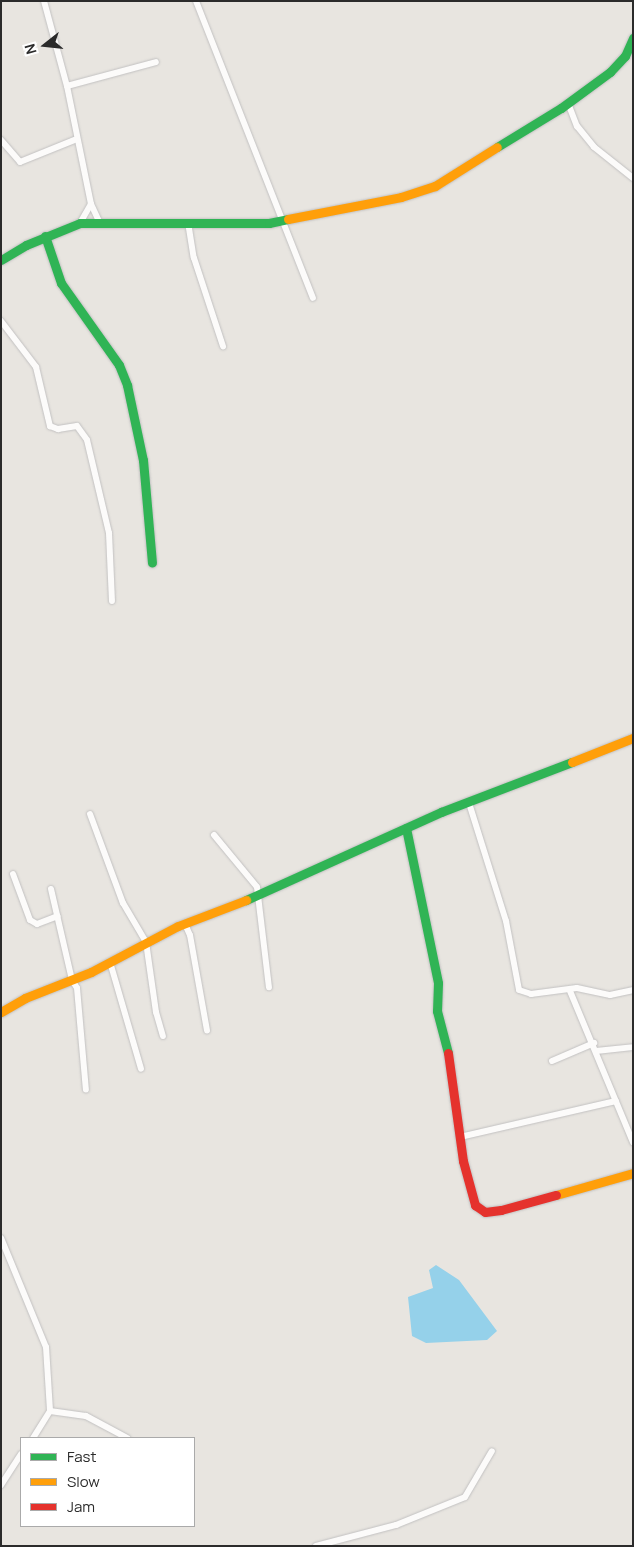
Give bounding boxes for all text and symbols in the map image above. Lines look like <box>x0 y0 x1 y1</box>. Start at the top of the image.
north arrow <box>20 20 70 70</box>
text: N <box>20 42 41 57</box>
legend <box>20 1437 195 1527</box>
text: Fast <box>67 1446 96 1467</box>
text: Slow <box>67 1471 100 1492</box>
text: Jam <box>67 1496 95 1517</box>

